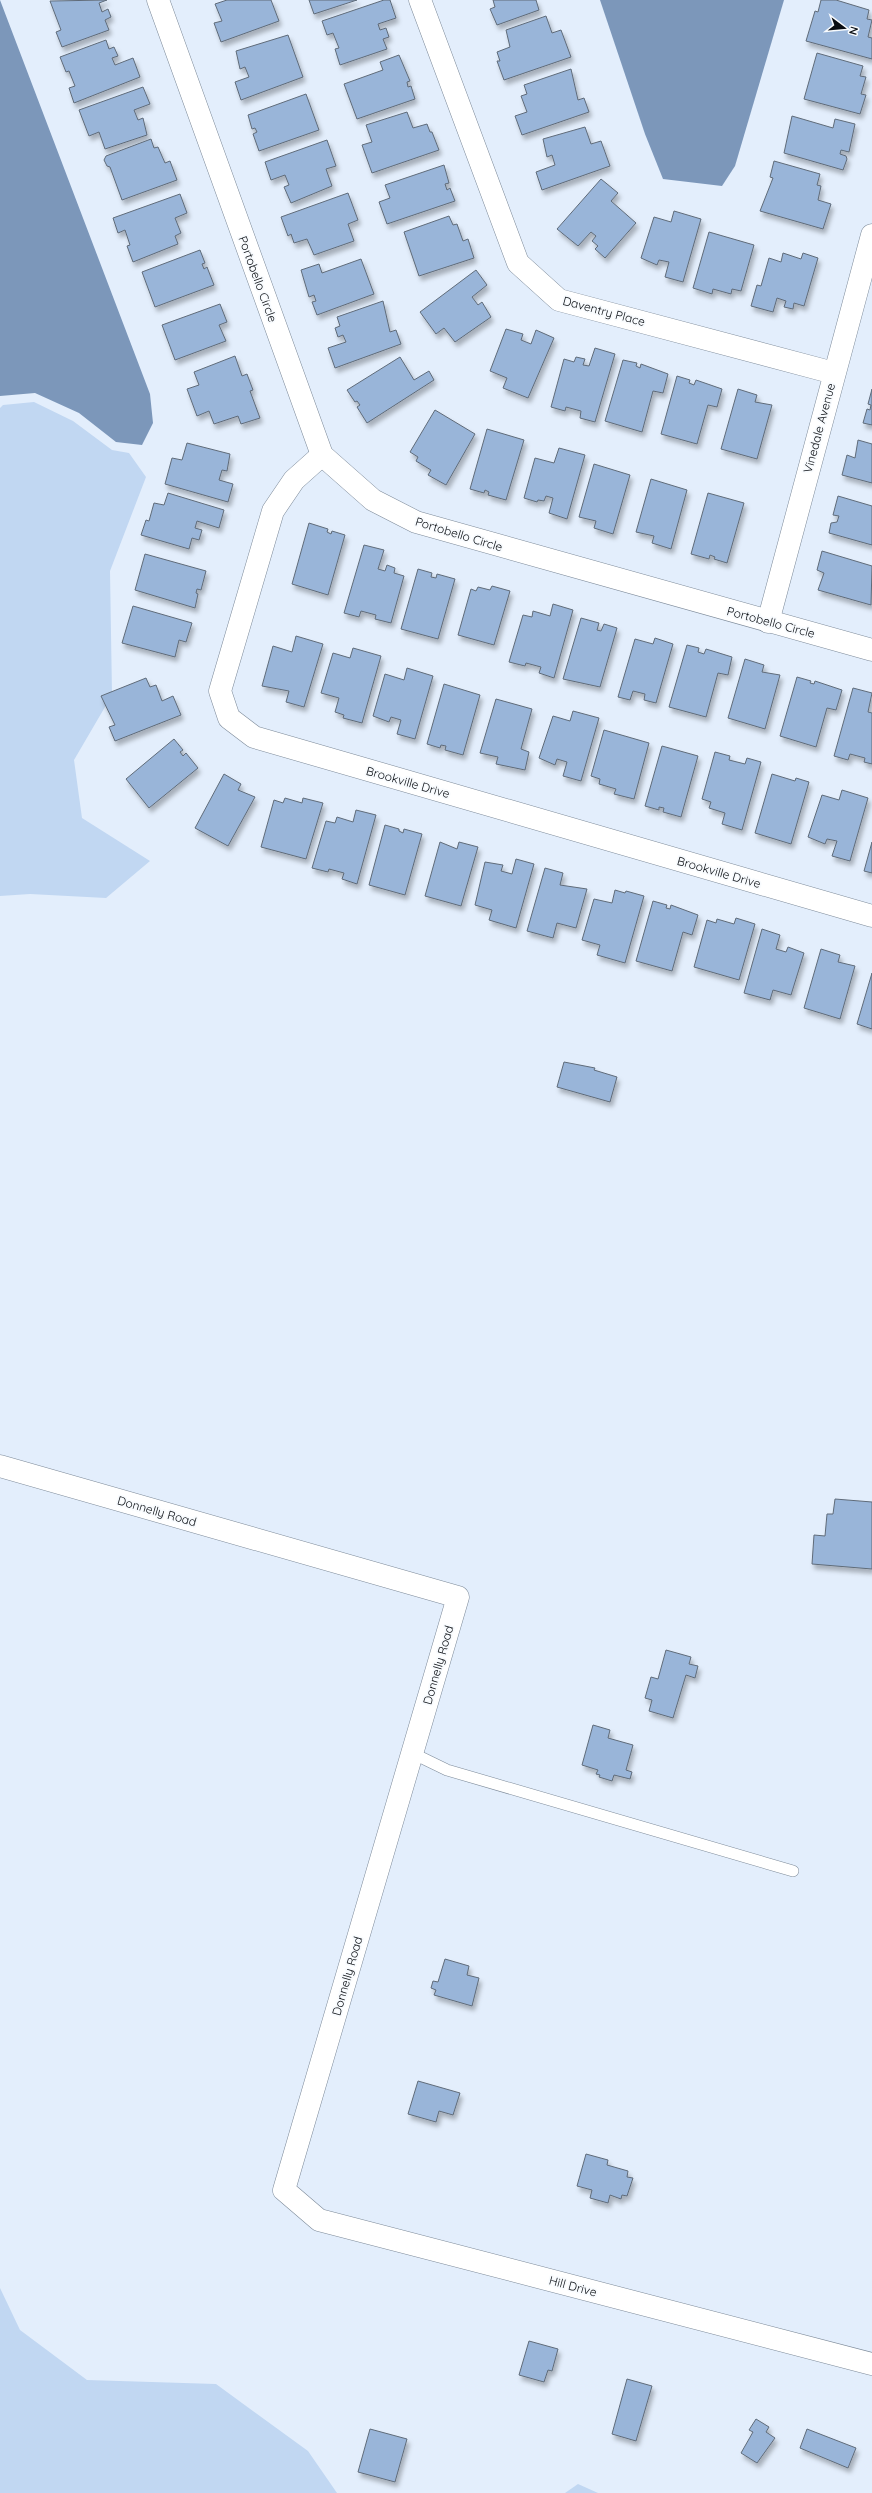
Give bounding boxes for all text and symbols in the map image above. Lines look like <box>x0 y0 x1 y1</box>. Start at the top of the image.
north arrow <box>824 8 864 48</box>
text: N <box>846 25 861 37</box>
street label: Portobello Circle <box>235 234 281 324</box>
street label: Daventry Place <box>561 293 647 329</box>
street label: Vinedale Avenue <box>800 381 838 475</box>
street label: Portobello Circle <box>414 514 505 554</box>
street label: Portobello Circle <box>725 603 817 641</box>
street label: Brookville Drive <box>364 763 452 801</box>
street label: Brookville Drive <box>675 853 763 891</box>
street label: Donnelly Road <box>116 1493 198 1529</box>
street label: Donnelly Road <box>420 1624 456 1706</box>
street label: Donnelly Road <box>329 1935 365 2017</box>
street label: Hill Drive <box>547 2272 599 2300</box>

